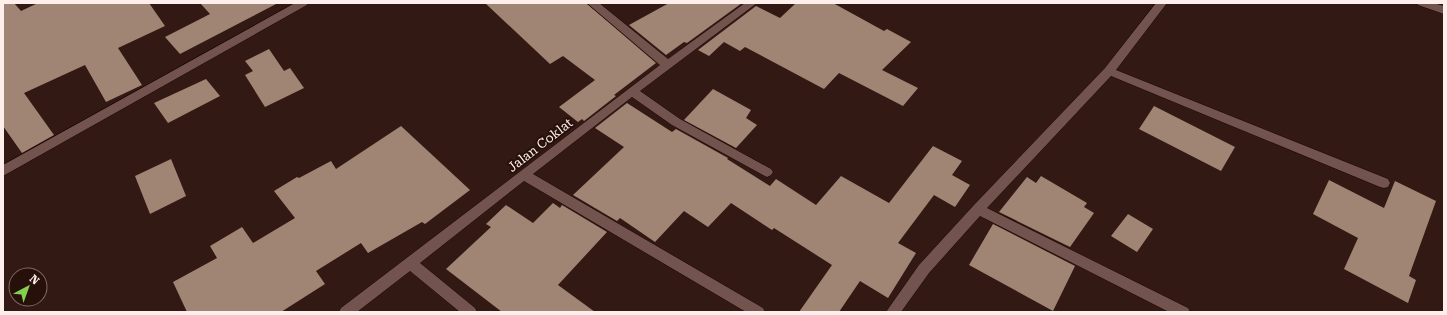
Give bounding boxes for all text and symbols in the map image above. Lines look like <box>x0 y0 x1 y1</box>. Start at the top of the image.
street label: Jalan Coklat <box>505 115 575 175</box>
north arrow <box>8 267 48 307</box>
text: N <box>27 272 42 288</box>

